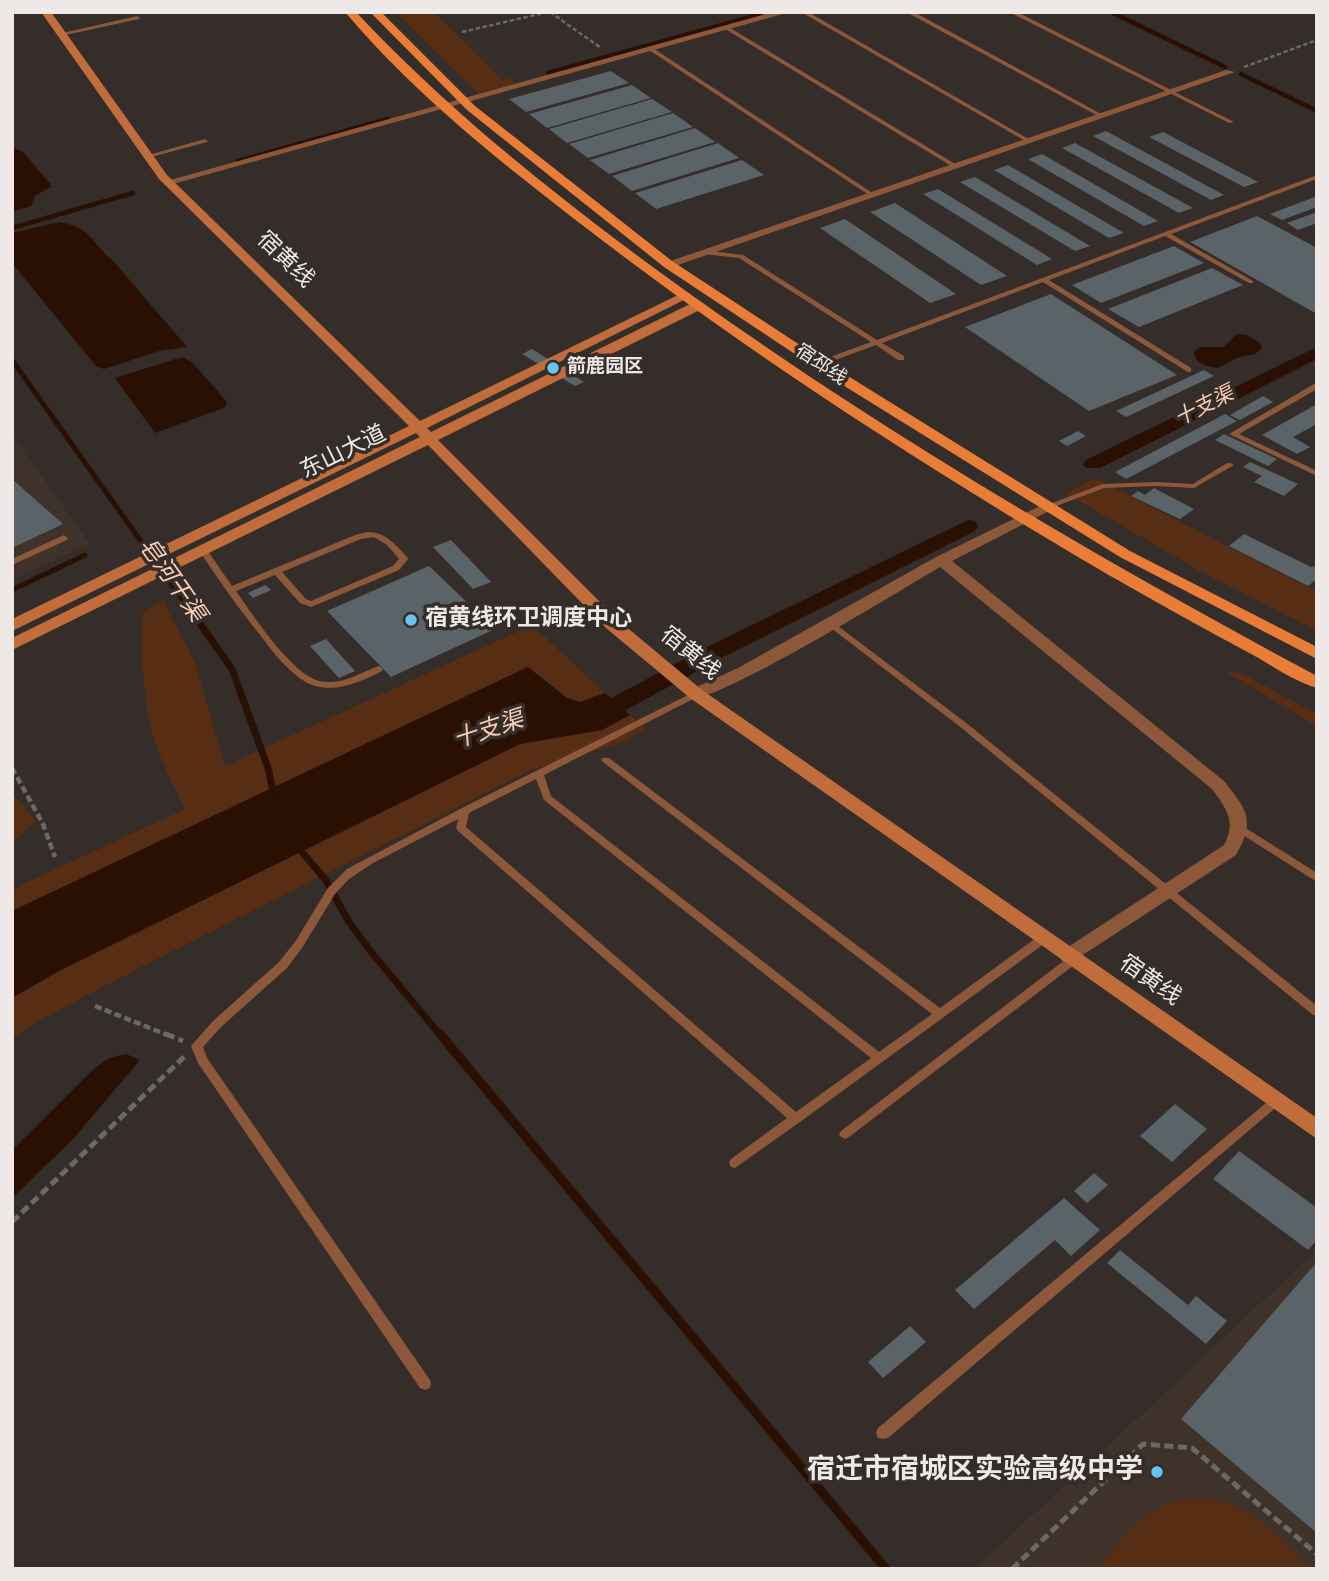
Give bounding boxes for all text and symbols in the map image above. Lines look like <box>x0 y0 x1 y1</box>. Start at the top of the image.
street label: 宿黄线 <box>250 227 318 295</box>
street label: 宿邳线 <box>790 341 850 391</box>
place label: 箭鹿园区 <box>567 357 643 379</box>
marker: 箭鹿园区 <box>545 360 561 376</box>
water label: 十支渠 <box>1171 382 1239 434</box>
street label: 东山大道 <box>297 421 391 487</box>
water label: 皂河干渠 <box>131 533 209 629</box>
place label: 宿黄线环卫调度中心 <box>425 606 632 634</box>
marker: 宿黄线环卫调度中心 <box>403 612 419 628</box>
street label: 宿黄线 <box>654 623 724 687</box>
water label: 十支渠 <box>450 707 528 757</box>
street label: 宿黄线 <box>1113 951 1185 1013</box>
place label: 宿迁市宿城区实验高级中学 <box>807 1455 1143 1489</box>
marker: 宿迁市宿城区实验高级中学 <box>1149 1464 1165 1480</box>

